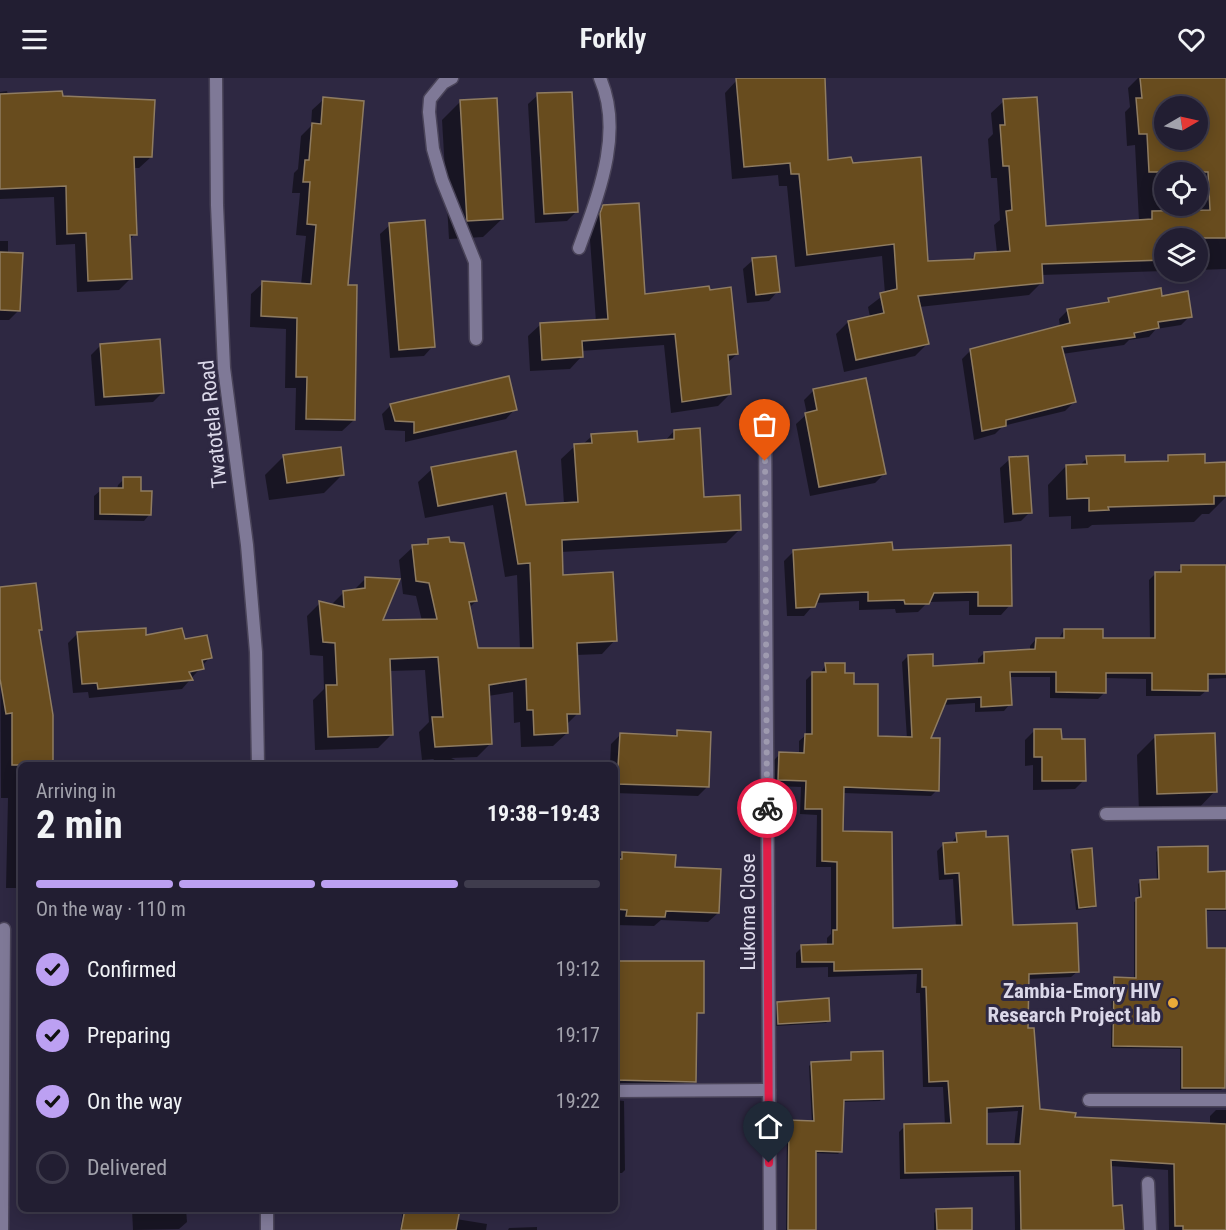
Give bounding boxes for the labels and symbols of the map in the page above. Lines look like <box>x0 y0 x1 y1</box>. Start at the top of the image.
north arrow <box>1154 96 1208 150</box>
street label: Twatotela Road <box>194 359 232 489</box>
pin <box>739 399 790 461</box>
courier <box>737 778 797 838</box>
street label: Lukoma Close <box>736 853 760 971</box>
place label: Zambia-Emory HIV Research Project lab <box>988 979 1161 1027</box>
marker: Zambia-Emory HIV Research Project lab <box>1166 996 1180 1010</box>
pin <box>743 1101 794 1163</box>

